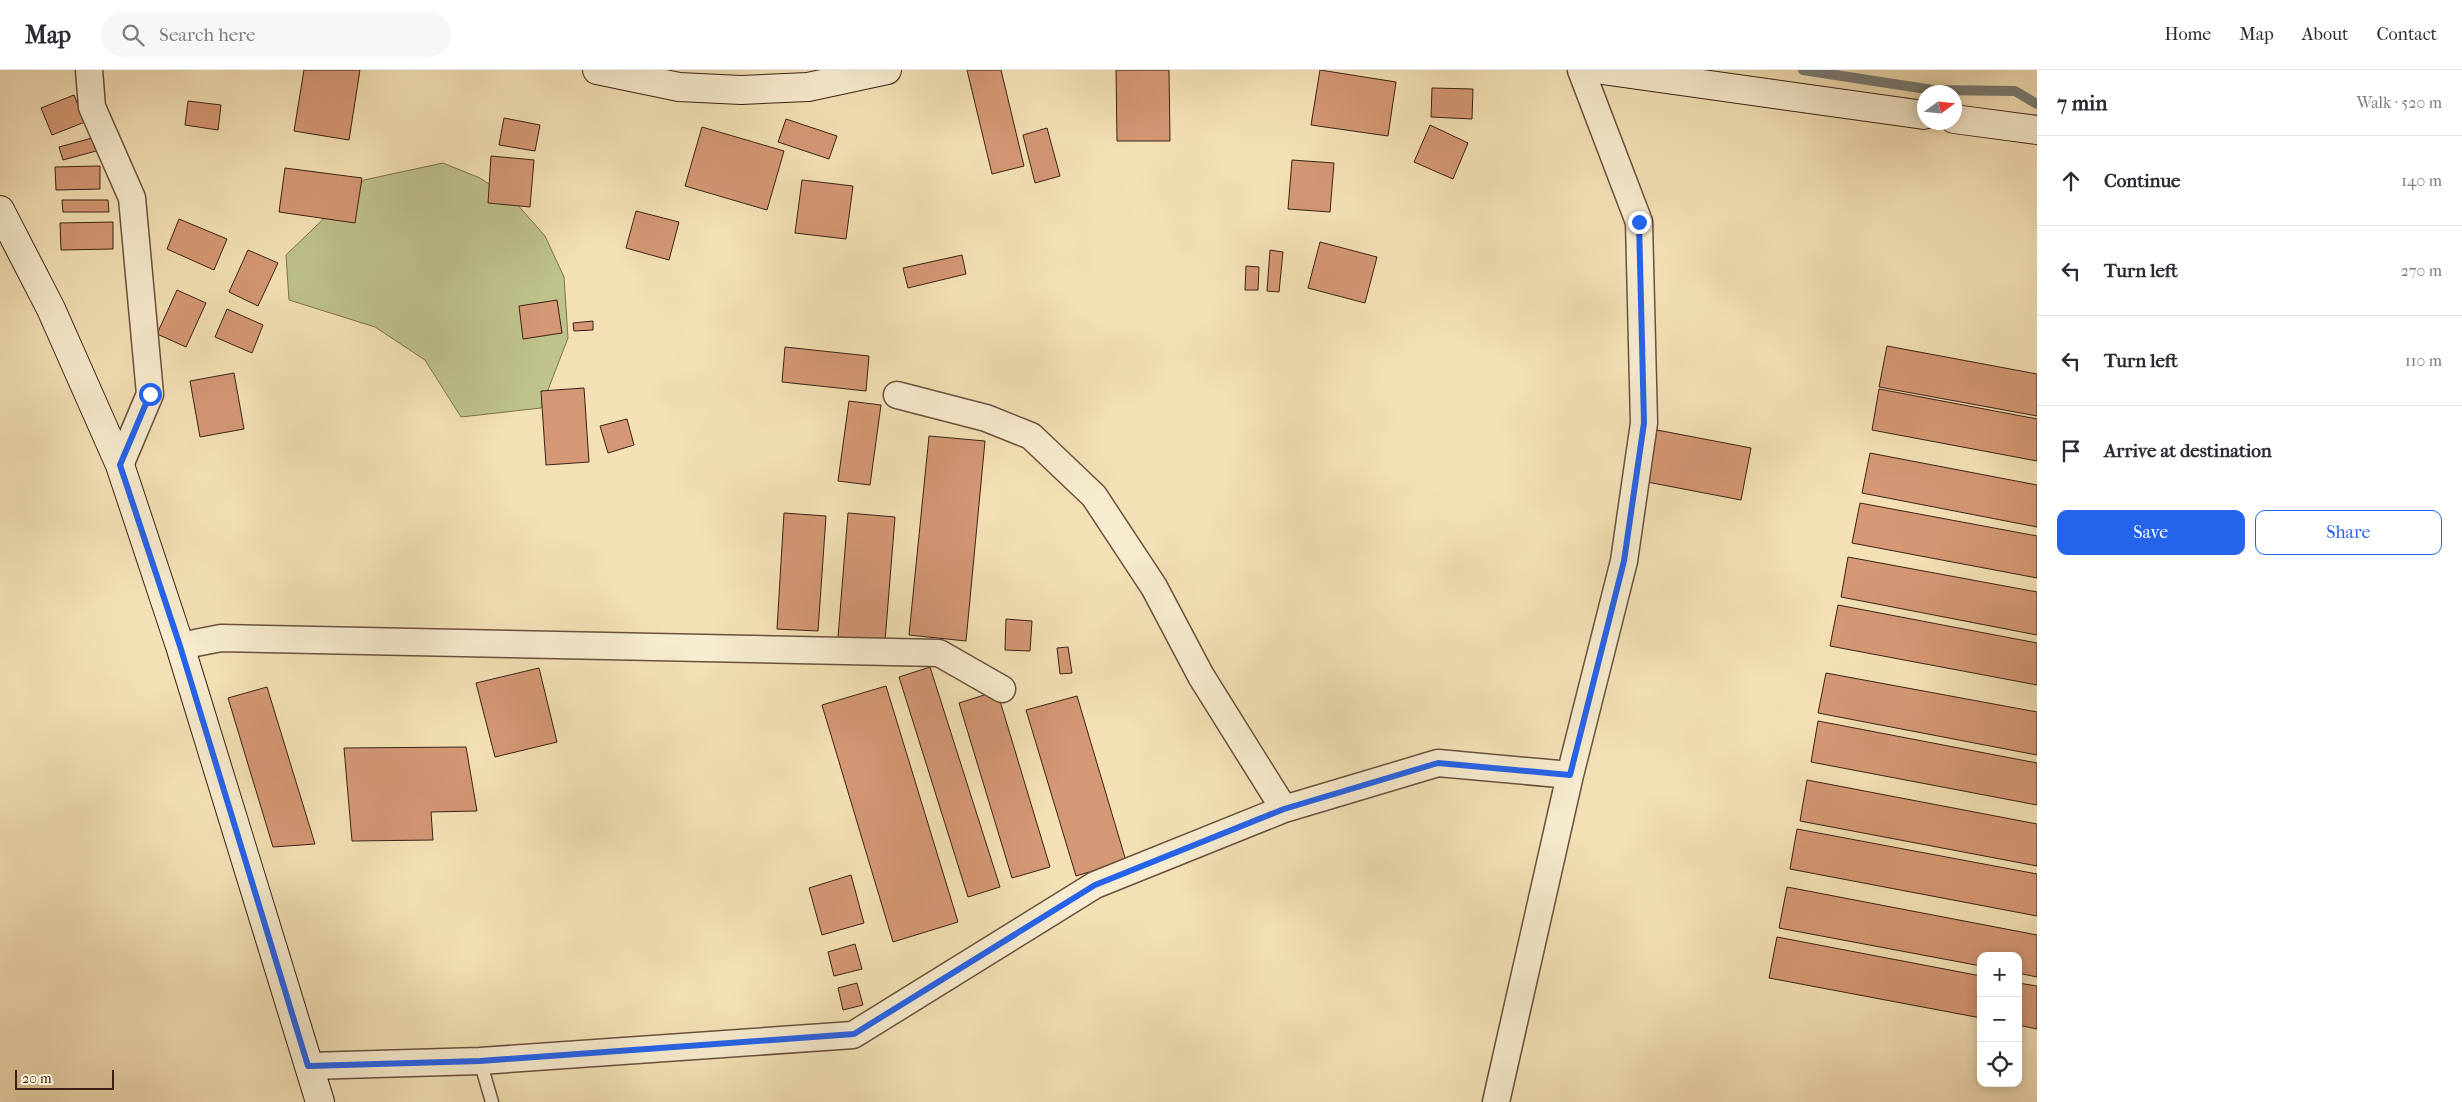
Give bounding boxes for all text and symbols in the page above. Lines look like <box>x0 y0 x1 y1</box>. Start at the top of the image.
search box <box>101 12 451 57</box>
text: Map <box>25 21 71 49</box>
icon: search <box>119 21 147 49</box>
text: Search here <box>159 24 255 46</box>
text: Home <box>2164 24 2211 45</box>
text: Map <box>2239 24 2274 45</box>
text: About <box>2302 24 2348 45</box>
text: Contact <box>2376 24 2437 45</box>
north arrow <box>1917 85 1962 130</box>
text: 7 min <box>2057 91 2108 115</box>
text: Walk · 520 m <box>2357 93 2442 112</box>
icon: ahead <box>2057 167 2085 195</box>
text: Continue <box>2104 170 2180 192</box>
text: 140 m <box>2401 171 2442 190</box>
route end <box>1628 211 1651 234</box>
icon: left <box>2057 257 2085 285</box>
text: Turn left <box>2104 260 2178 282</box>
text: 270 m <box>2401 261 2442 280</box>
icon: left <box>2057 347 2085 375</box>
text: Turn left <box>2104 350 2178 372</box>
text: 110 m <box>2405 351 2442 370</box>
route start <box>139 383 162 406</box>
icon: arrive <box>2057 437 2085 465</box>
text: Arrive at destination <box>2104 440 2272 462</box>
button: Save <box>2057 510 2245 555</box>
button: Share <box>2255 510 2442 555</box>
map controls <box>1977 952 2022 1087</box>
button: + <box>1977 952 2022 997</box>
button: − <box>1977 997 2022 1042</box>
button: locate <box>1977 1042 2022 1087</box>
scale bar <box>15 1067 114 1090</box>
text: 20 m <box>22 1070 52 1087</box>

